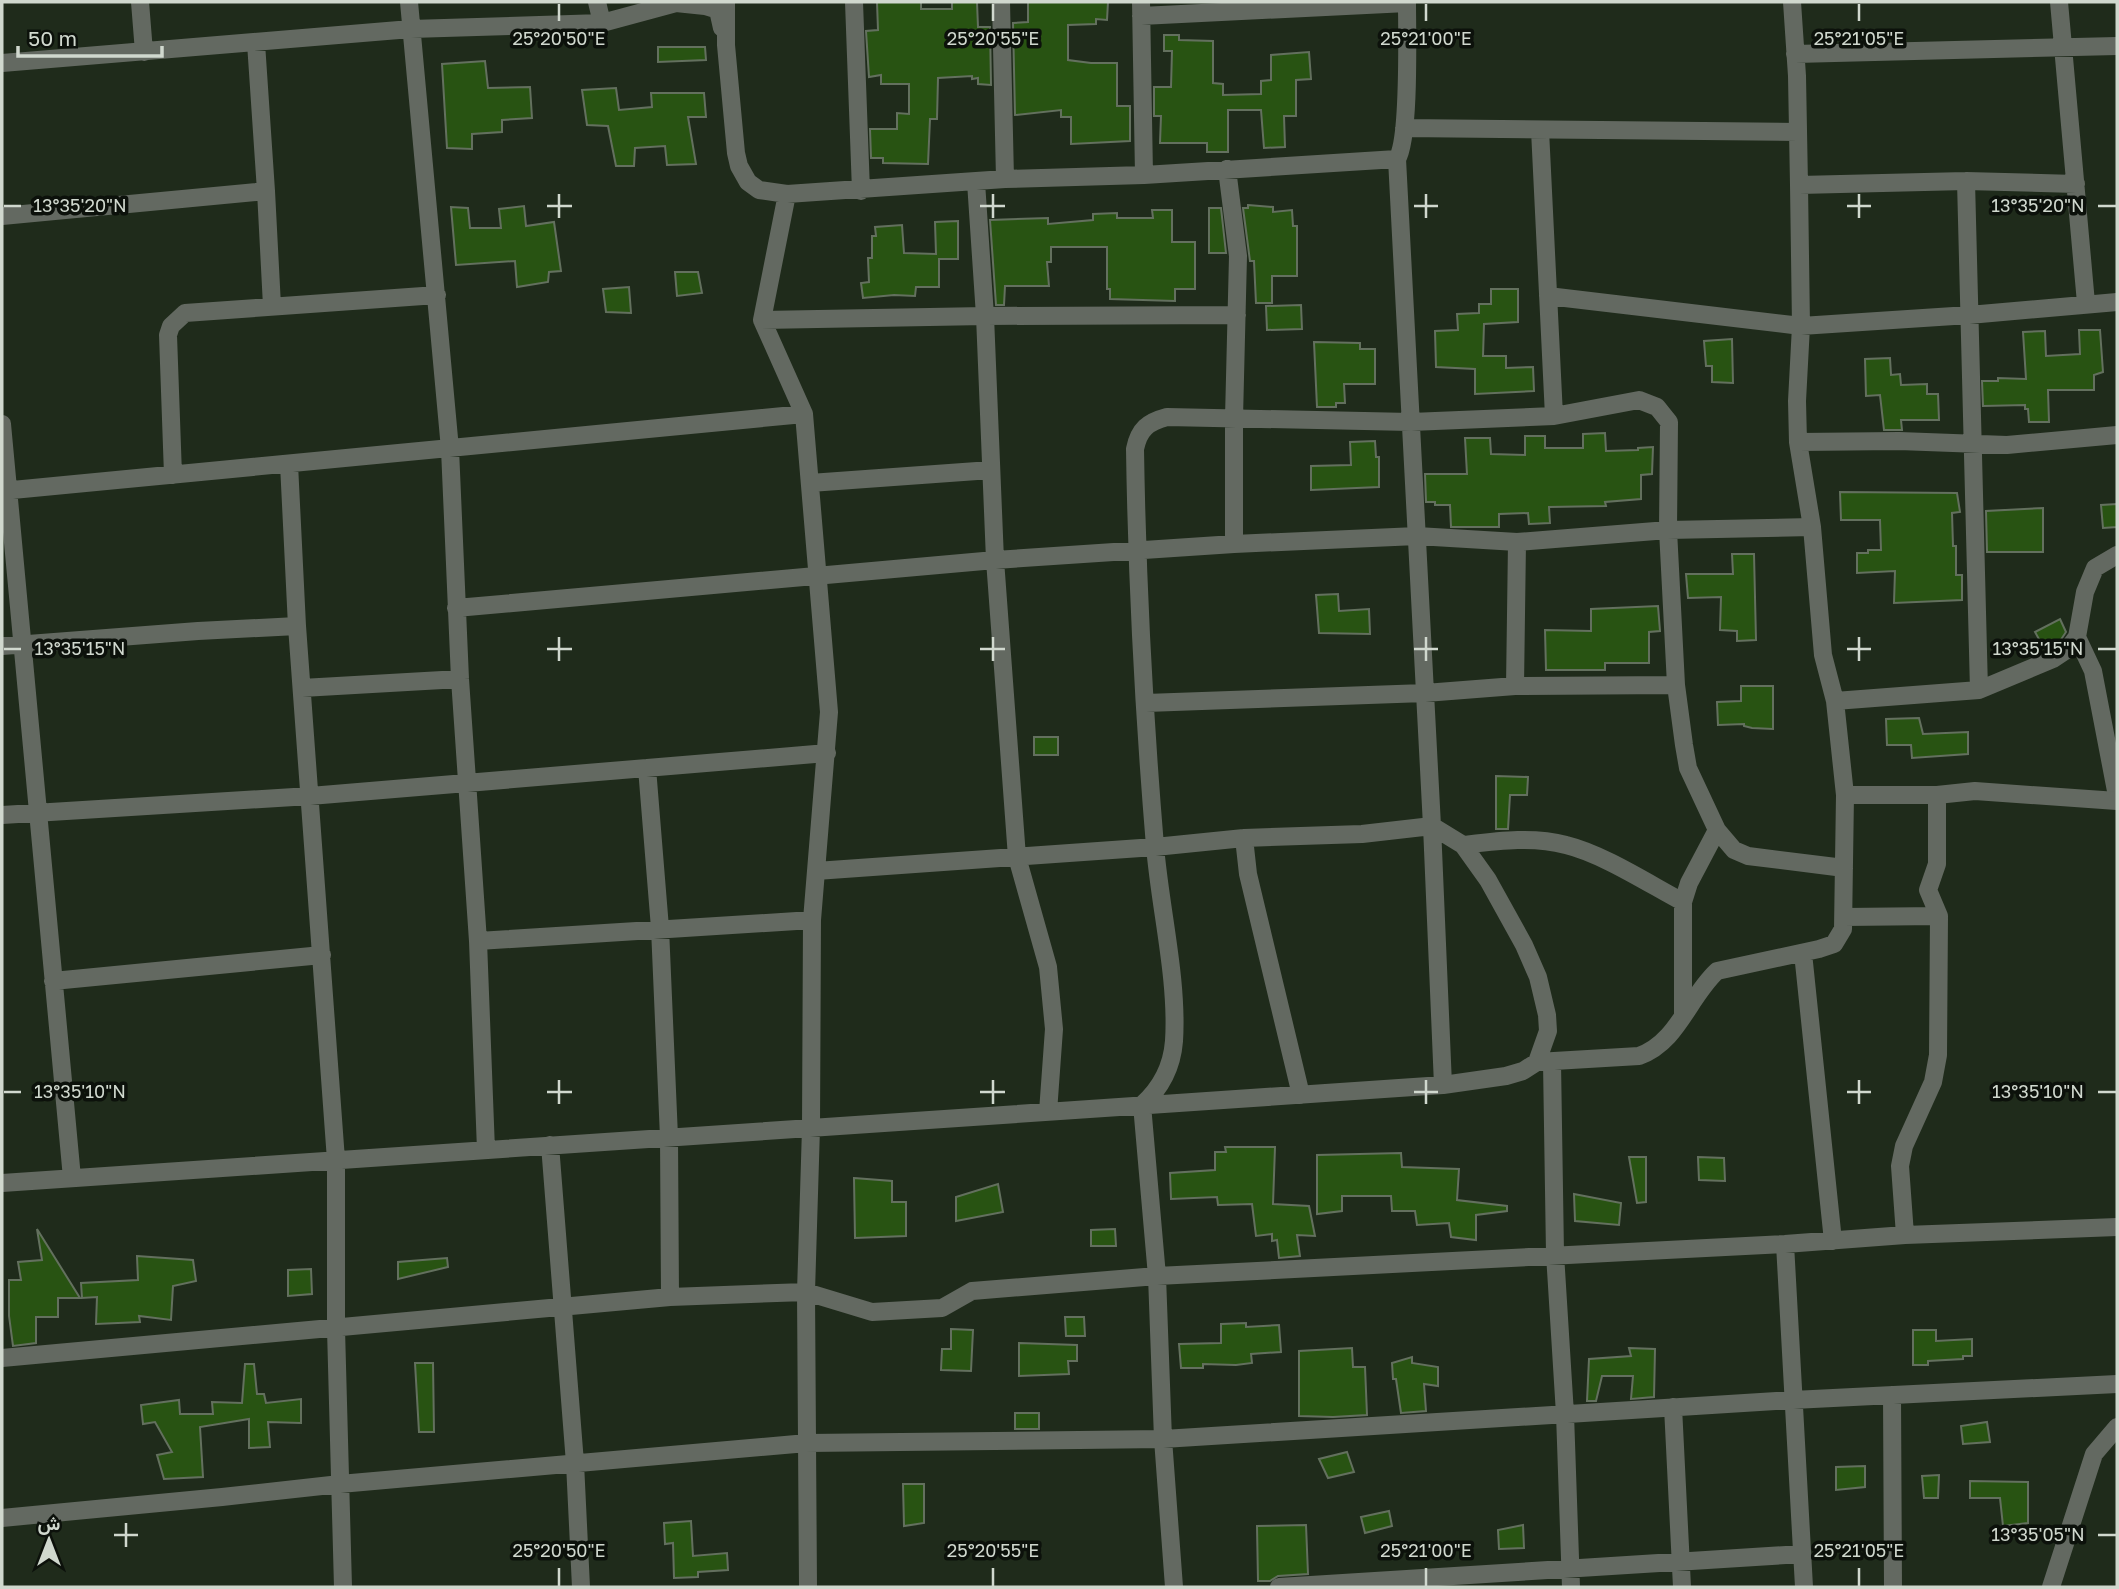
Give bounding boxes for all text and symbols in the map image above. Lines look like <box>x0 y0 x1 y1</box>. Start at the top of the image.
scale bar <box>18 14 161 58</box>
text: 50 m <box>28 25 77 51</box>
text: 25°20'50"E <box>512 27 606 49</box>
text: 25°20'55"E <box>947 27 1039 49</box>
text: 25°21'00"E <box>1380 27 1472 49</box>
text: 25°21'05"E <box>1814 27 1904 49</box>
text: 13°35'20"N <box>33 194 127 216</box>
text: 13°35'20"N <box>1991 194 2085 216</box>
text: 13°35'15"N <box>34 637 126 659</box>
text: 13°35'15"N <box>1992 637 2084 659</box>
text: 13°35'10"N <box>34 1080 126 1102</box>
text: 13°35'10"N <box>1992 1080 2084 1102</box>
north arrow <box>14 1505 84 1575</box>
text: ش <box>38 1511 61 1535</box>
text: 13°35'05"N <box>1991 1523 2085 1545</box>
text: 25°20'50"E <box>512 1539 606 1561</box>
text: 25°20'55"E <box>947 1539 1039 1561</box>
text: 25°21'00"E <box>1380 1539 1472 1561</box>
text: 25°21'05"E <box>1814 1539 1904 1561</box>

